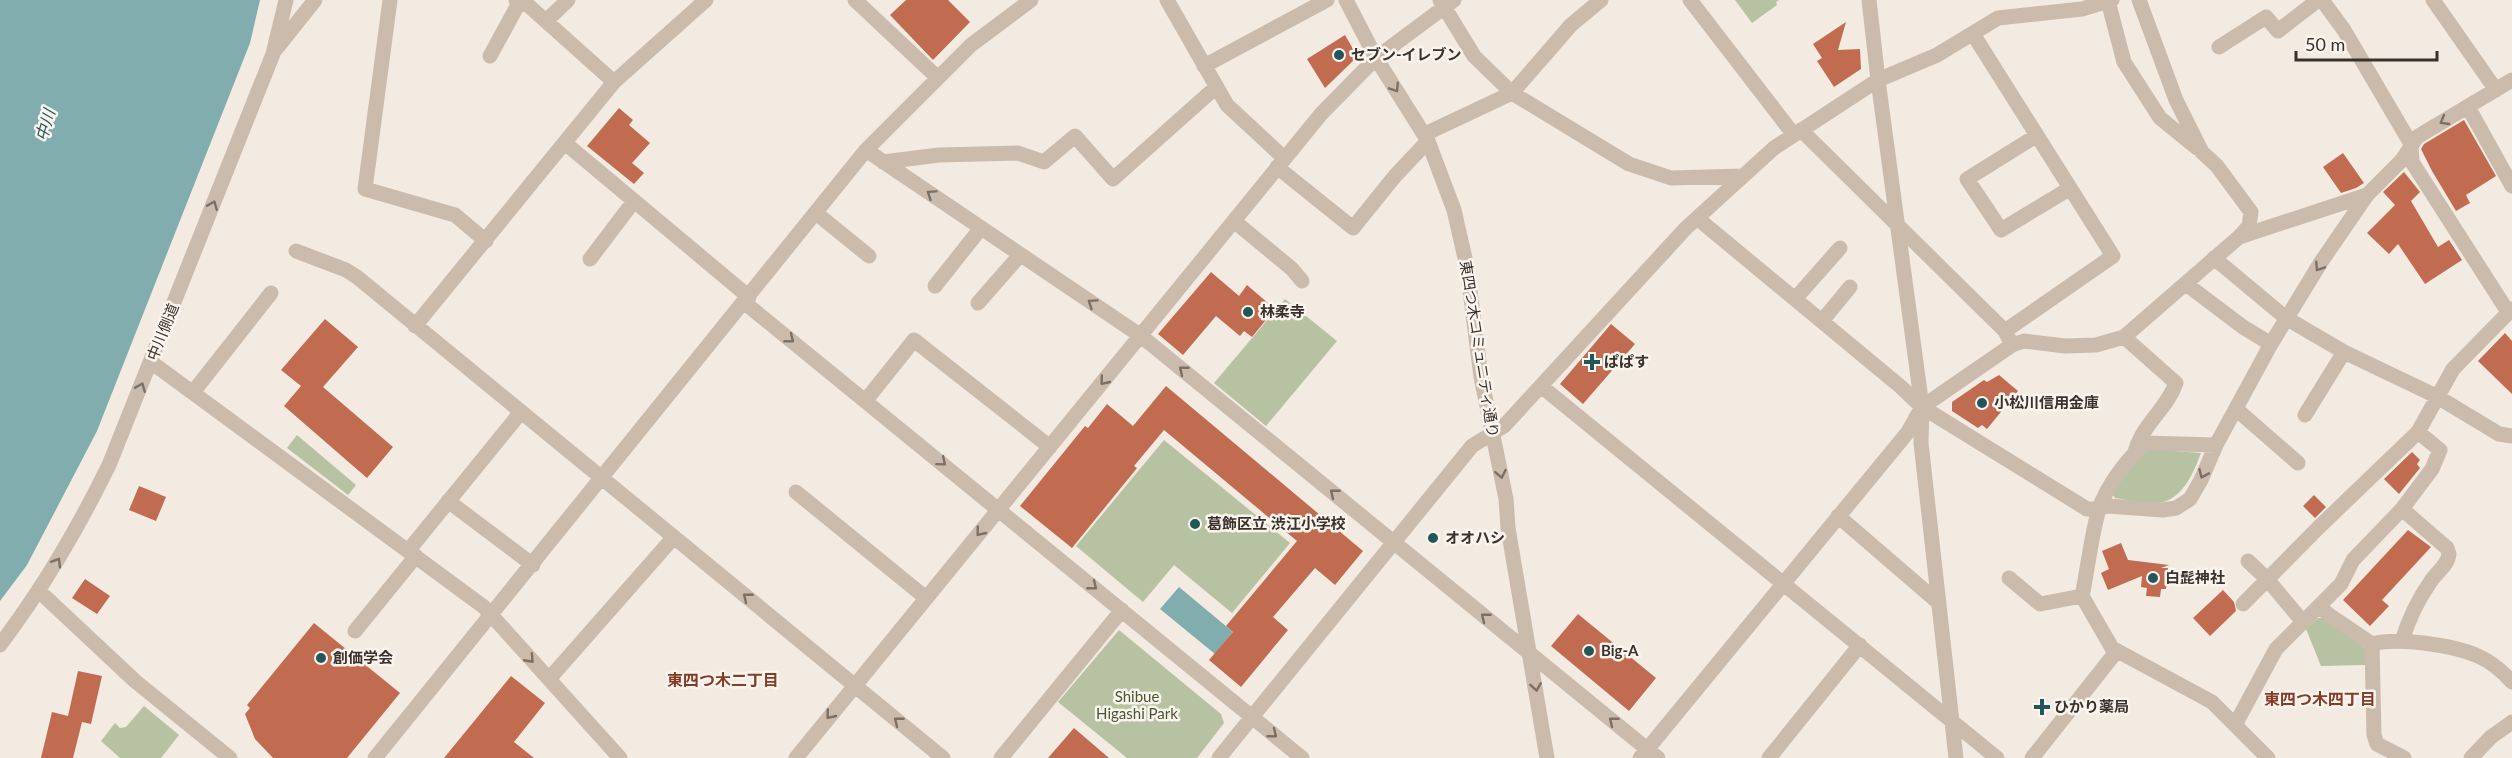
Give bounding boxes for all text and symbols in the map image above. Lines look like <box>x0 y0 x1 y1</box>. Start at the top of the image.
scale bar <box>2296 24 2437 62</box>
text: 50 m <box>2305 33 2345 55</box>
place label: セブン-イレブン <box>1351 45 1462 63</box>
marker: セブン-イレブン <box>1332 48 1346 62</box>
one-way arrow <box>1387 81 1398 92</box>
water label: 中川 <box>31 105 59 143</box>
one-way arrow <box>2440 114 2450 125</box>
one-way arrow <box>926 190 937 201</box>
one-way arrow <box>206 201 218 212</box>
street label: 東四つ木コミュニティ通り <box>1457 259 1503 439</box>
one-way arrow <box>2314 261 2326 271</box>
street label: 中川側道 <box>142 300 182 363</box>
one-way arrow <box>1088 300 1099 311</box>
place label: 林柔寺 <box>1260 302 1305 320</box>
marker: 林柔寺 <box>1241 305 1255 319</box>
one-way arrow <box>784 332 795 343</box>
place label: ぱぱす <box>1604 352 1649 370</box>
marker: ぱぱす <box>1585 355 1599 369</box>
one-way arrow <box>1179 366 1190 377</box>
one-way arrow <box>1100 374 1111 385</box>
one-way arrow <box>134 382 146 393</box>
place label: 小松川信用金庫 <box>1994 393 2099 411</box>
marker: 小松川信用金庫 <box>1975 396 1989 410</box>
one-way arrow <box>935 455 946 466</box>
one-way arrow <box>2199 467 2211 478</box>
one-way arrow <box>1494 469 1507 479</box>
one-way arrow <box>1330 490 1341 501</box>
place label: 葛飾区立 渋江小学校 <box>1207 514 1346 532</box>
marker: 葛飾区立 渋江小学校 <box>1188 517 1202 531</box>
one-way arrow <box>977 525 988 536</box>
place label: オオハシ <box>1445 528 1505 546</box>
marker: オオハシ <box>1426 531 1440 545</box>
one-way arrow <box>50 558 62 568</box>
place label: 白髭神社 <box>2165 568 2225 586</box>
marker: 白髭神社 <box>2146 571 2160 585</box>
one-way arrow <box>1086 578 1097 589</box>
one-way arrow <box>743 594 754 605</box>
one-way arrow <box>1481 613 1492 624</box>
place label: Big-A <box>1601 641 1639 659</box>
marker: Big-A <box>1582 644 1596 658</box>
place label: 創価学会 <box>333 648 393 666</box>
marker: 創価学会 <box>314 651 328 665</box>
one-way arrow <box>523 652 534 662</box>
district label: 東四つ木二丁目 <box>667 670 779 689</box>
one-way arrow <box>1530 682 1542 692</box>
park label: Shibue Higashi Park <box>1096 687 1178 722</box>
district label: 東四つ木四丁目 <box>2264 689 2376 708</box>
place label: ひかり薬局 <box>2054 697 2129 715</box>
marker: ひかり薬局 <box>2035 700 2049 714</box>
one-way arrow <box>827 709 838 720</box>
one-way arrow <box>894 717 905 728</box>
one-way arrow <box>1609 717 1620 728</box>
one-way arrow <box>1266 727 1277 738</box>

